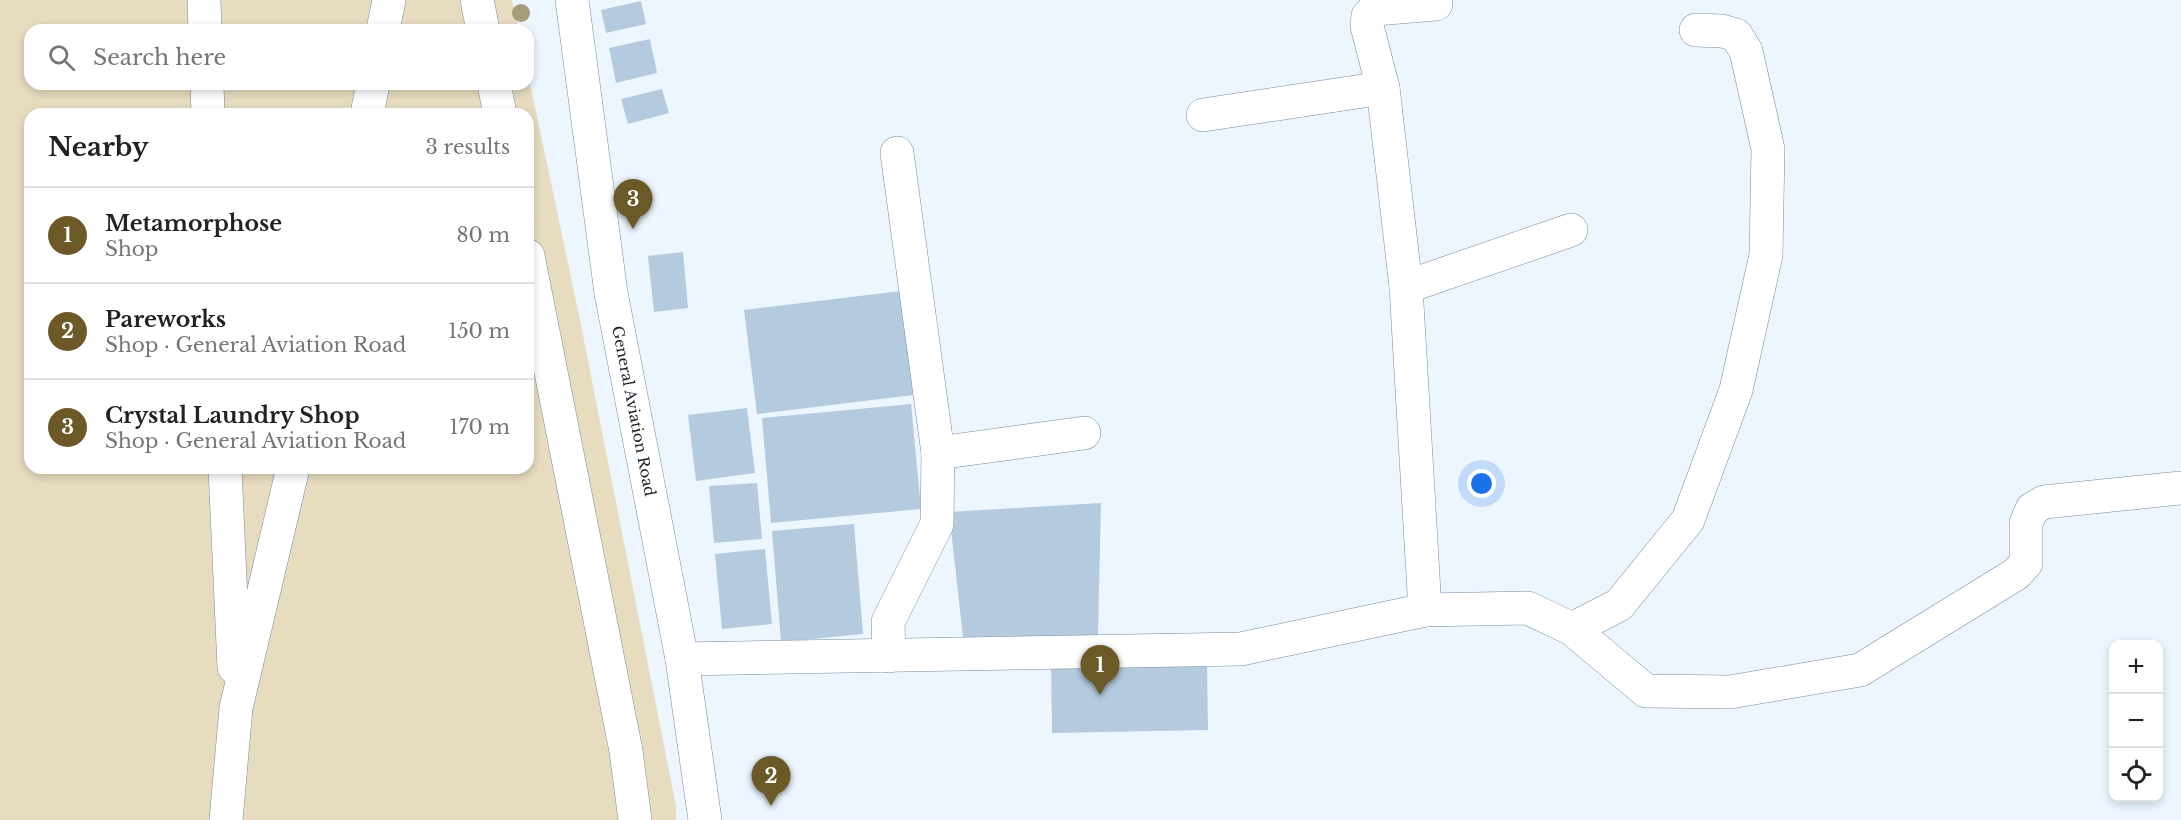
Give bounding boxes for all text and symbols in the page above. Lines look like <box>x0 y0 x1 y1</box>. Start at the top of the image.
search box <box>24 24 534 90</box>
icon: search <box>45 41 78 74</box>
text: Search here <box>93 44 226 71</box>
text: Nearby <box>48 131 149 163</box>
text: 3 results <box>426 135 510 159</box>
pin: 3 <box>614 180 652 229</box>
text: Metamorphose <box>105 210 282 237</box>
text: 1 <box>63 223 72 247</box>
text: 80 m <box>456 223 510 247</box>
text: Shop <box>105 237 158 261</box>
text: Pareworks <box>105 306 226 333</box>
text: 2 <box>61 319 74 343</box>
text: 150 m <box>448 319 510 343</box>
street label: General Aviation Road <box>608 324 660 498</box>
text: Shop · General Aviation Road <box>105 333 406 357</box>
text: Crystal Laundry Shop <box>105 402 359 429</box>
text: 3 <box>61 415 74 439</box>
text: 170 m <box>450 415 510 439</box>
text: Shop · General Aviation Road <box>105 429 406 453</box>
your location <box>1467 469 1496 498</box>
map controls <box>2109 640 2163 802</box>
button: + <box>2109 640 2163 694</box>
pin: 1 <box>1080 646 1120 695</box>
button: − <box>2109 694 2163 748</box>
button: locate <box>2109 748 2163 802</box>
pin: 2 <box>752 756 790 806</box>

